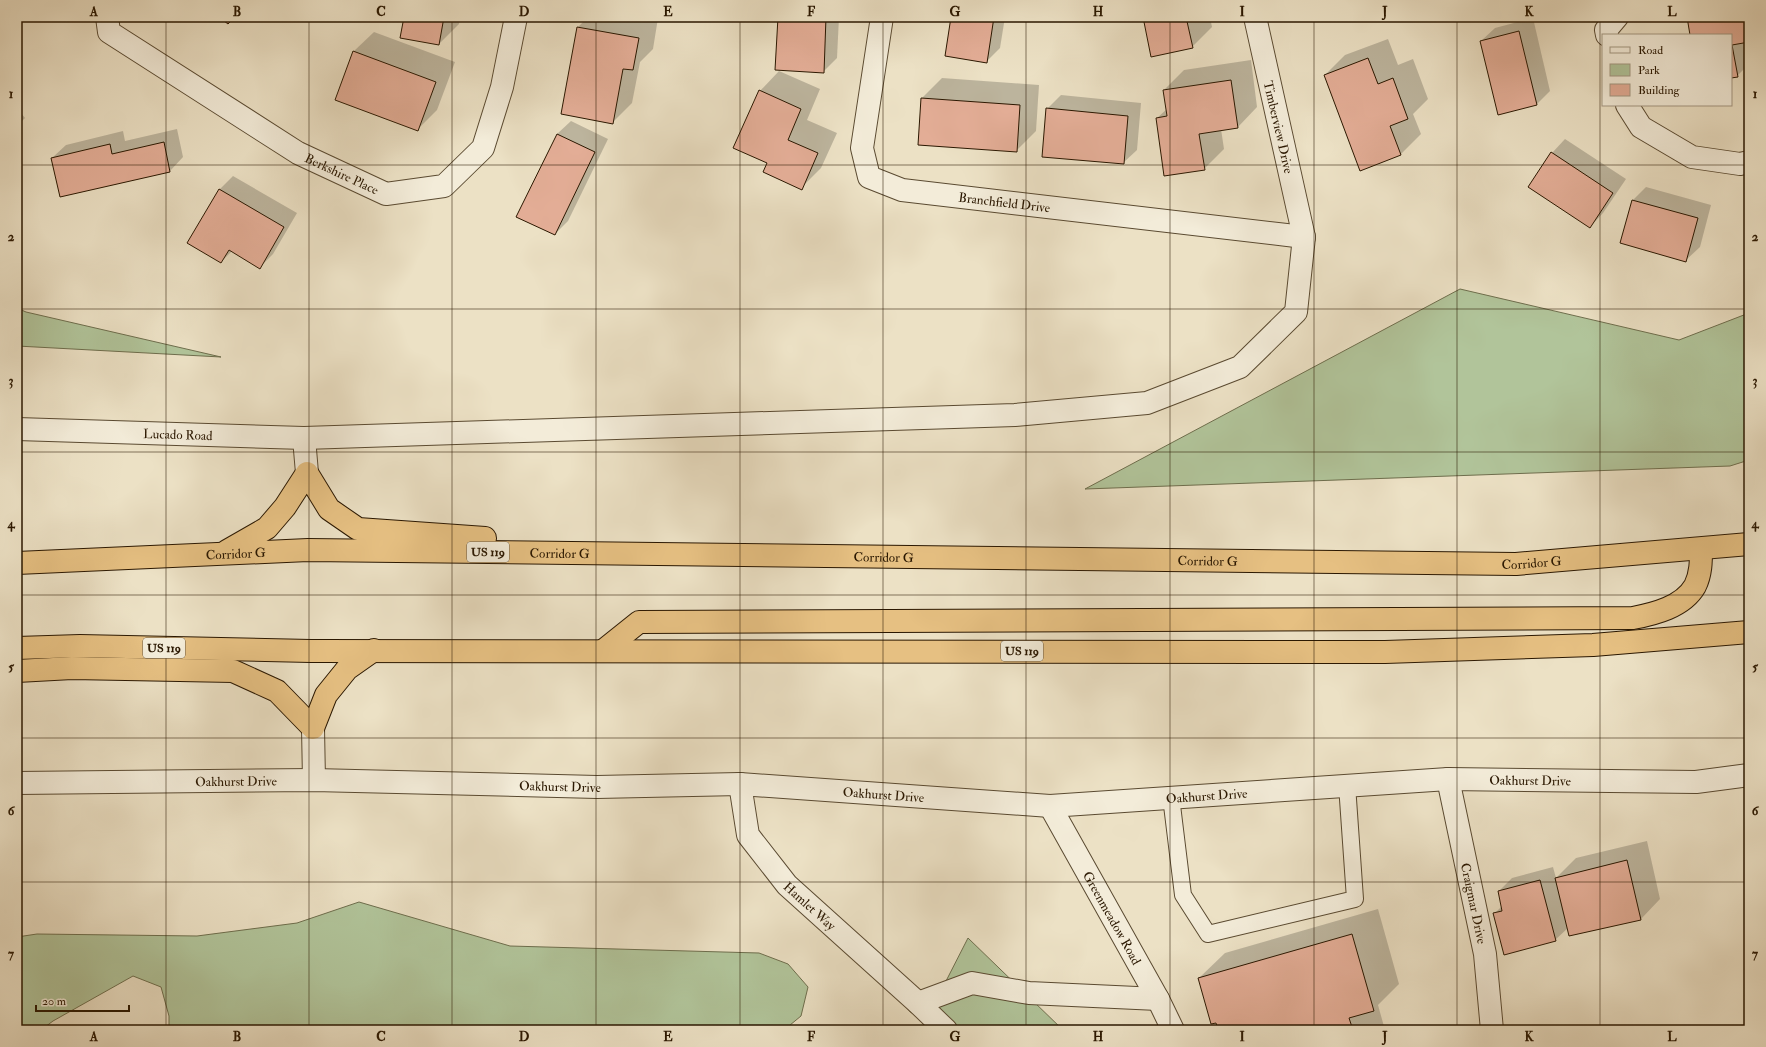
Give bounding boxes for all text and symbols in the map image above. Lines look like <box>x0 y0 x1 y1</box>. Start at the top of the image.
text: A <box>89 4 99 20</box>
text: B <box>233 4 241 20</box>
text: C <box>376 4 386 20</box>
text: D <box>519 4 530 20</box>
text: E <box>663 4 673 20</box>
text: F <box>807 4 816 20</box>
text: G <box>950 4 961 20</box>
text: H <box>1093 4 1104 20</box>
text: I <box>1239 4 1245 20</box>
text: J <box>1381 4 1388 21</box>
text: K <box>1524 4 1534 20</box>
text: L <box>1667 4 1677 20</box>
legend <box>1602 34 1732 106</box>
text: Road <box>1638 43 1663 58</box>
text: Park <box>1638 63 1660 78</box>
street label: Timberview Drive <box>1260 79 1297 176</box>
text: Building <box>1638 83 1681 98</box>
text: 1 <box>9 86 14 102</box>
text: 1 <box>1753 86 1758 102</box>
street label: Berkshire Place <box>302 150 381 199</box>
street label: Branchfield Drive <box>958 190 1052 216</box>
text: 2 <box>8 229 15 245</box>
text: 2 <box>1752 229 1759 245</box>
text: 3 <box>9 373 14 389</box>
text: 3 <box>1753 373 1758 389</box>
street label: Lucado Road <box>143 426 213 444</box>
text: 4 <box>6 516 15 532</box>
text: 4 <box>1750 516 1759 532</box>
road number: US 119 <box>467 542 509 562</box>
street label: Corridor G <box>205 545 266 564</box>
street label: Corridor G <box>530 546 590 562</box>
street label: Corridor G <box>854 549 914 566</box>
street label: Corridor G <box>1178 553 1238 570</box>
street label: Corridor G <box>1501 553 1562 573</box>
road number: US 119 <box>143 638 185 658</box>
road number: US 119 <box>1001 641 1043 661</box>
text: 5 <box>8 659 14 675</box>
text: 5 <box>1752 659 1758 675</box>
street label: Oakhurst Drive <box>195 773 277 790</box>
street label: Oakhurst Drive <box>1489 773 1572 789</box>
street label: Oakhurst Drive <box>519 778 601 796</box>
street label: Oakhurst Drive <box>842 784 925 806</box>
street label: Oakhurst Drive <box>1166 786 1249 807</box>
text: 6 <box>8 803 16 819</box>
text: 6 <box>1752 803 1760 819</box>
street label: Craigmar Drive <box>1457 862 1490 946</box>
street label: Greenmeadow Road <box>1079 869 1144 968</box>
street label: Hamlet Way <box>780 879 839 935</box>
text: 7 <box>8 946 15 962</box>
text: 7 <box>1752 946 1759 962</box>
scale bar <box>36 987 129 1013</box>
text: 20 m <box>42 994 67 1009</box>
text: A <box>89 1029 99 1045</box>
text: B <box>233 1029 241 1045</box>
text: C <box>376 1029 386 1045</box>
text: D <box>519 1029 530 1045</box>
text: E <box>663 1029 673 1045</box>
text: F <box>807 1029 816 1045</box>
text: G <box>950 1029 961 1045</box>
text: H <box>1093 1029 1104 1045</box>
text: I <box>1239 1029 1245 1045</box>
text: J <box>1381 1029 1388 1046</box>
text: K <box>1524 1029 1534 1045</box>
text: L <box>1667 1029 1677 1045</box>

